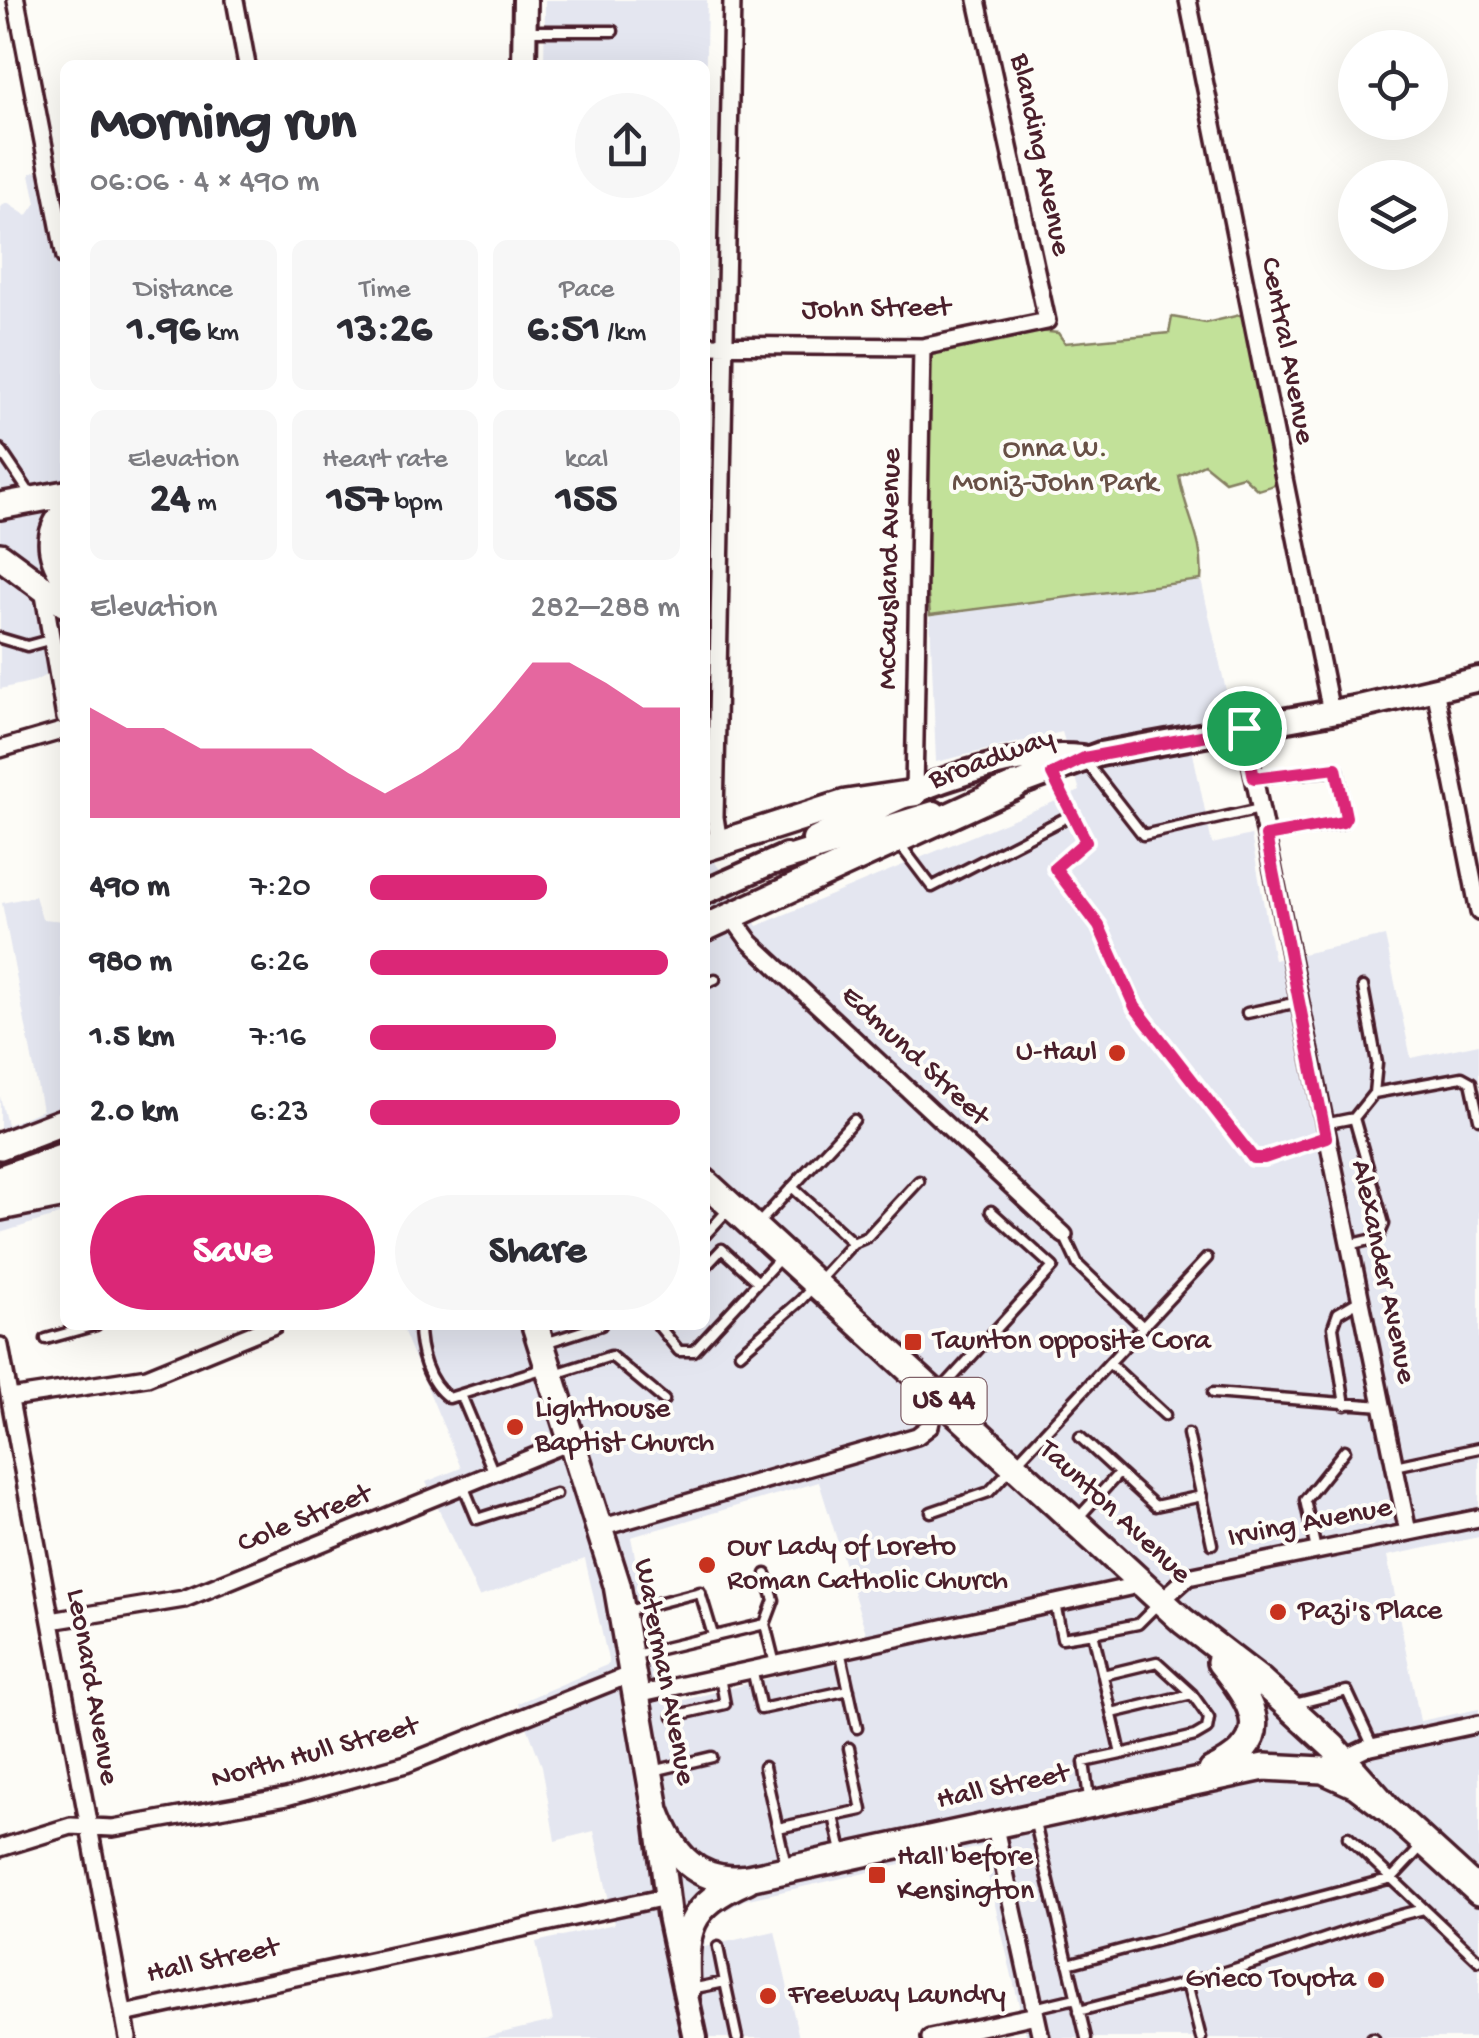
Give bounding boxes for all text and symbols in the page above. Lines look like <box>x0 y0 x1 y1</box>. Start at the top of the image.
map controls <box>1338 30 1448 270</box>
button: locate <box>1338 30 1448 140</box>
street label: Blanding Avenue <box>1000 50 1078 260</box>
button: share <box>575 93 680 198</box>
text: Morning run <box>90 94 356 158</box>
button: layers <box>1338 160 1448 270</box>
text: 06:06 · 4 × 490 m <box>90 164 319 202</box>
street label: Central Avenue <box>1251 255 1321 448</box>
text: Distance <box>134 274 233 307</box>
text: Time <box>359 274 411 307</box>
text: Pace <box>559 274 614 307</box>
street label: John Street <box>801 291 954 329</box>
text: 1.96 <box>128 307 200 356</box>
text: 13:26 <box>338 307 432 356</box>
text: 6:51 <box>527 307 601 356</box>
text: km <box>200 317 239 350</box>
text: /km <box>601 317 646 350</box>
park label: Onna W. Moniz-John Park <box>952 433 1161 502</box>
text: Elevation <box>128 444 239 477</box>
text: Heart rate <box>322 444 448 477</box>
text: kcal <box>565 444 609 477</box>
street label: McCausland Avenue <box>871 447 911 690</box>
text: 24 <box>150 477 190 526</box>
text: 157 <box>327 477 388 526</box>
text: 155 <box>556 477 617 526</box>
text: m <box>190 487 217 520</box>
text: bpm <box>388 487 443 520</box>
text: Elevation <box>90 590 217 628</box>
text: 282–288 m <box>530 590 680 628</box>
pin <box>1202 686 1287 771</box>
icon: arrive <box>1217 701 1272 756</box>
street label: Broadway <box>924 721 1059 799</box>
text: 490 m <box>90 869 170 907</box>
text: 7:20 <box>250 869 311 907</box>
text: 980 m <box>90 944 172 982</box>
text: 6:26 <box>250 944 308 982</box>
street label: Edmund Street <box>832 979 998 1137</box>
text: 1.5 km <box>90 1019 174 1057</box>
text: 7:16 <box>250 1019 306 1057</box>
place label: U-Haul <box>1016 1036 1097 1071</box>
marker: U-Haul <box>1106 1042 1128 1064</box>
text: 2.0 km <box>90 1094 178 1132</box>
text: 6:23 <box>250 1094 309 1132</box>
street label: Alexander Avenue <box>1341 1157 1423 1387</box>
button: Save <box>90 1195 375 1310</box>
button: Share <box>395 1195 680 1310</box>
place label: Taunton opposite Cora <box>931 1325 1212 1360</box>
marker: Taunton opposite Cora <box>902 1331 924 1353</box>
road number: US 44 <box>902 1378 986 1424</box>
place label: Lighthouse Baptist Church <box>534 1393 714 1462</box>
marker: Lighthouse Baptist Church <box>504 1416 526 1438</box>
street label: Taunton Avenue <box>1029 1432 1198 1593</box>
street label: Cole Street <box>233 1476 379 1563</box>
street label: Irving Avenue <box>1225 1491 1395 1557</box>
place label: Our Lady of Loreto Roman Catholic Church <box>727 1531 1008 1600</box>
marker: Our Lady of Loreto Roman Catholic Church <box>696 1554 718 1576</box>
street label: Waterman Avenue <box>624 1556 702 1789</box>
street label: Leonard Avenue <box>57 1586 126 1788</box>
place label: Pazi's Place <box>1297 1595 1443 1630</box>
marker: Pazi's Place <box>1267 1601 1289 1623</box>
street label: North Hull Street <box>208 1709 425 1798</box>
street label: Hall Street <box>934 1756 1075 1819</box>
place label: Hall before Kensington <box>897 1841 1034 1910</box>
marker: Hall before Kensington <box>866 1864 888 1886</box>
street label: Hall Street <box>144 1930 285 1993</box>
place label: Grieco Toyota <box>1185 1963 1357 1998</box>
marker: Grieco Toyota <box>1365 1969 1387 1991</box>
place label: Freeway Laundry <box>787 1979 1006 2014</box>
marker: Freeway Laundry <box>757 1985 779 2007</box>

